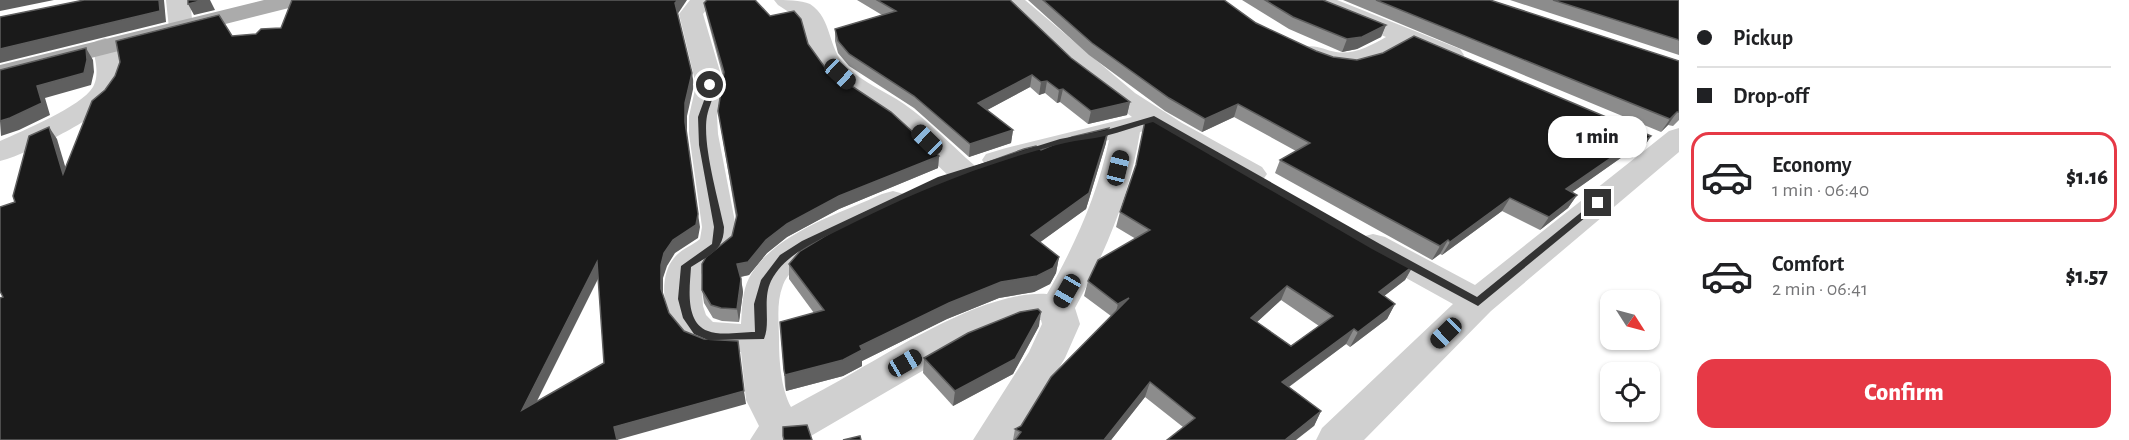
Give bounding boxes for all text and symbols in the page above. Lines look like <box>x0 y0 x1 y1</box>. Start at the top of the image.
text: Pickup <box>1733 27 1793 49</box>
car <box>821 55 859 93</box>
route start <box>696 71 723 98</box>
text: Drop-off <box>1733 85 1809 107</box>
callout: 1 min <box>1548 116 1648 158</box>
car <box>908 121 946 159</box>
text: 1 min <box>1576 127 1619 147</box>
car <box>1105 148 1131 188</box>
icon: car <box>1700 150 1754 204</box>
text: Economy <box>1772 154 1852 176</box>
text: $1.16 <box>2066 166 2108 188</box>
text: 1 min · 06:40 <box>1772 180 1869 200</box>
route end <box>1584 189 1611 216</box>
icon: car <box>1700 249 1754 303</box>
text: Comfort <box>1772 253 1844 275</box>
text: $1.57 <box>2065 265 2108 287</box>
car <box>1050 271 1084 311</box>
text: 2 min · 06:41 <box>1772 279 1868 299</box>
north arrow <box>1600 290 1660 350</box>
map controls <box>1600 290 1660 422</box>
car <box>1427 314 1465 352</box>
car <box>885 346 925 380</box>
button: Confirm <box>1697 359 2111 428</box>
button: locate <box>1600 362 1660 422</box>

